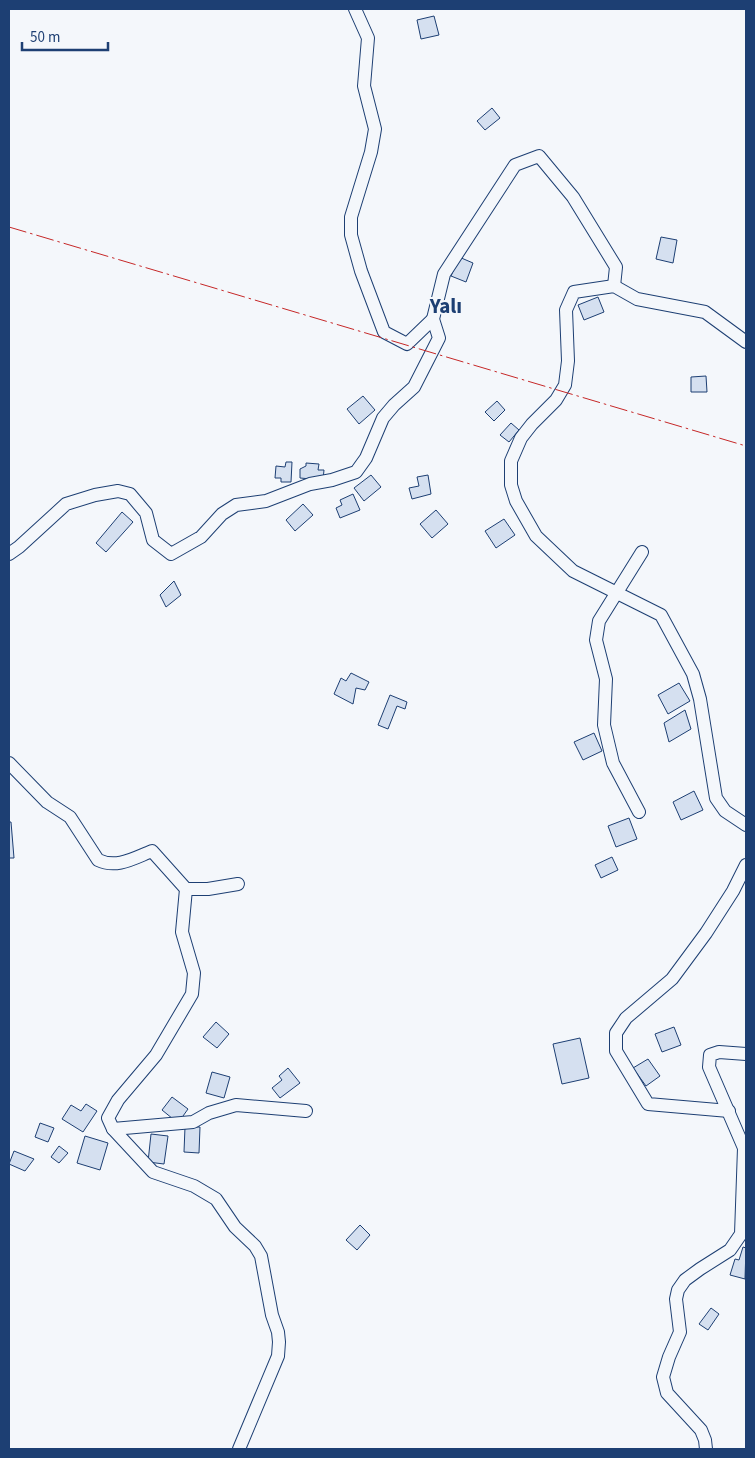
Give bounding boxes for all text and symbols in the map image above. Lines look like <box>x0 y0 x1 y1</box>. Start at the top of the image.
scale bar <box>22 20 109 52</box>
text: 50 m <box>30 27 60 48</box>
district label: Yalı <box>429 291 462 321</box>

